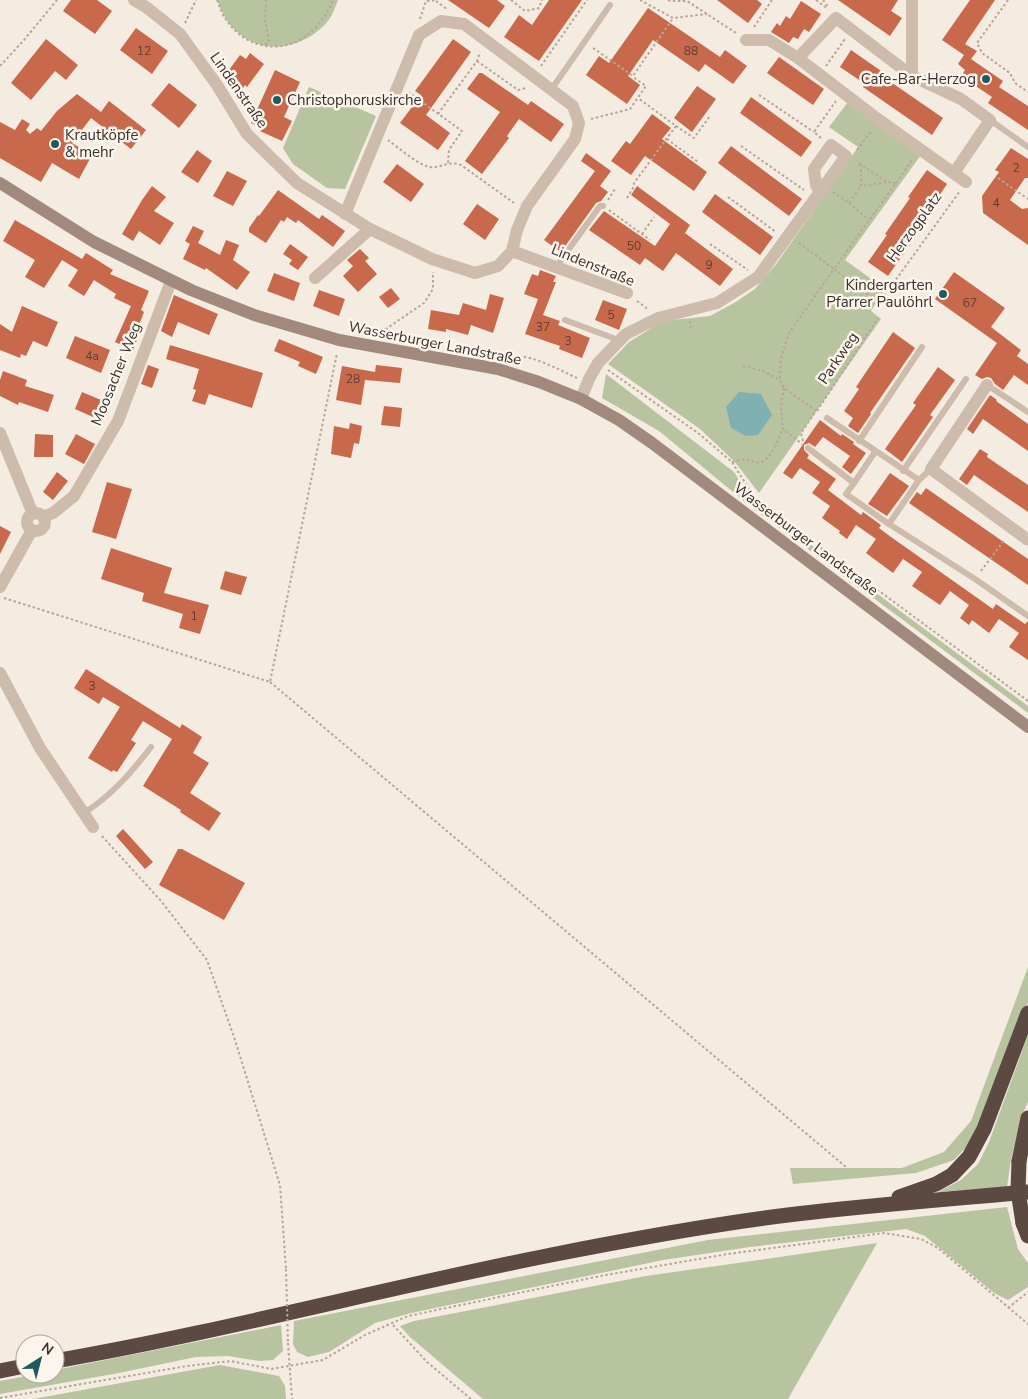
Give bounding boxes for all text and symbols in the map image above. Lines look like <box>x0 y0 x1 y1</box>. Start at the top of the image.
house number: 12 <box>137 43 151 59</box>
house number: 88 <box>684 43 698 59</box>
street label: Lindenstraße <box>206 48 273 132</box>
place label: Cafe-Bar-Herzog <box>861 69 976 89</box>
marker: Cafe-Bar-Herzog <box>980 73 992 85</box>
place label: Christophoruskirche <box>287 90 421 110</box>
marker: Christophoruskirche <box>271 94 283 106</box>
place label: Krautköpfe & mehr <box>65 125 138 162</box>
marker: Krautköpfe & mehr <box>49 138 61 150</box>
house number: 2 <box>1012 160 1020 176</box>
street label: Herzogplatz <box>882 188 946 266</box>
house number: 4 <box>992 195 1000 211</box>
house number: 50 <box>627 238 641 254</box>
street label: Lindenstraße <box>548 239 638 291</box>
house number: 9 <box>705 257 713 273</box>
place label: Kindergarten Pfarrer Paulöhrl <box>826 275 934 312</box>
marker: Kindergarten Pfarrer Paulöhrl <box>937 288 949 300</box>
house number: 67 <box>963 295 977 311</box>
house number: 5 <box>607 307 615 323</box>
street label: Wasserburger Landstraße <box>347 316 523 370</box>
street label: Moosacher Weg <box>86 319 146 429</box>
house number: 37 <box>536 319 550 335</box>
street label: Parkweg <box>813 328 863 388</box>
house number: 3 <box>564 333 572 349</box>
house number: 4a <box>85 348 99 364</box>
house number: 28 <box>346 371 360 387</box>
street label: Wasserburger Landstraße <box>730 478 882 600</box>
house number: 1 <box>190 608 198 624</box>
house number: 3 <box>88 678 96 694</box>
north arrow <box>15 1334 65 1384</box>
text: N <box>38 1338 57 1360</box>

